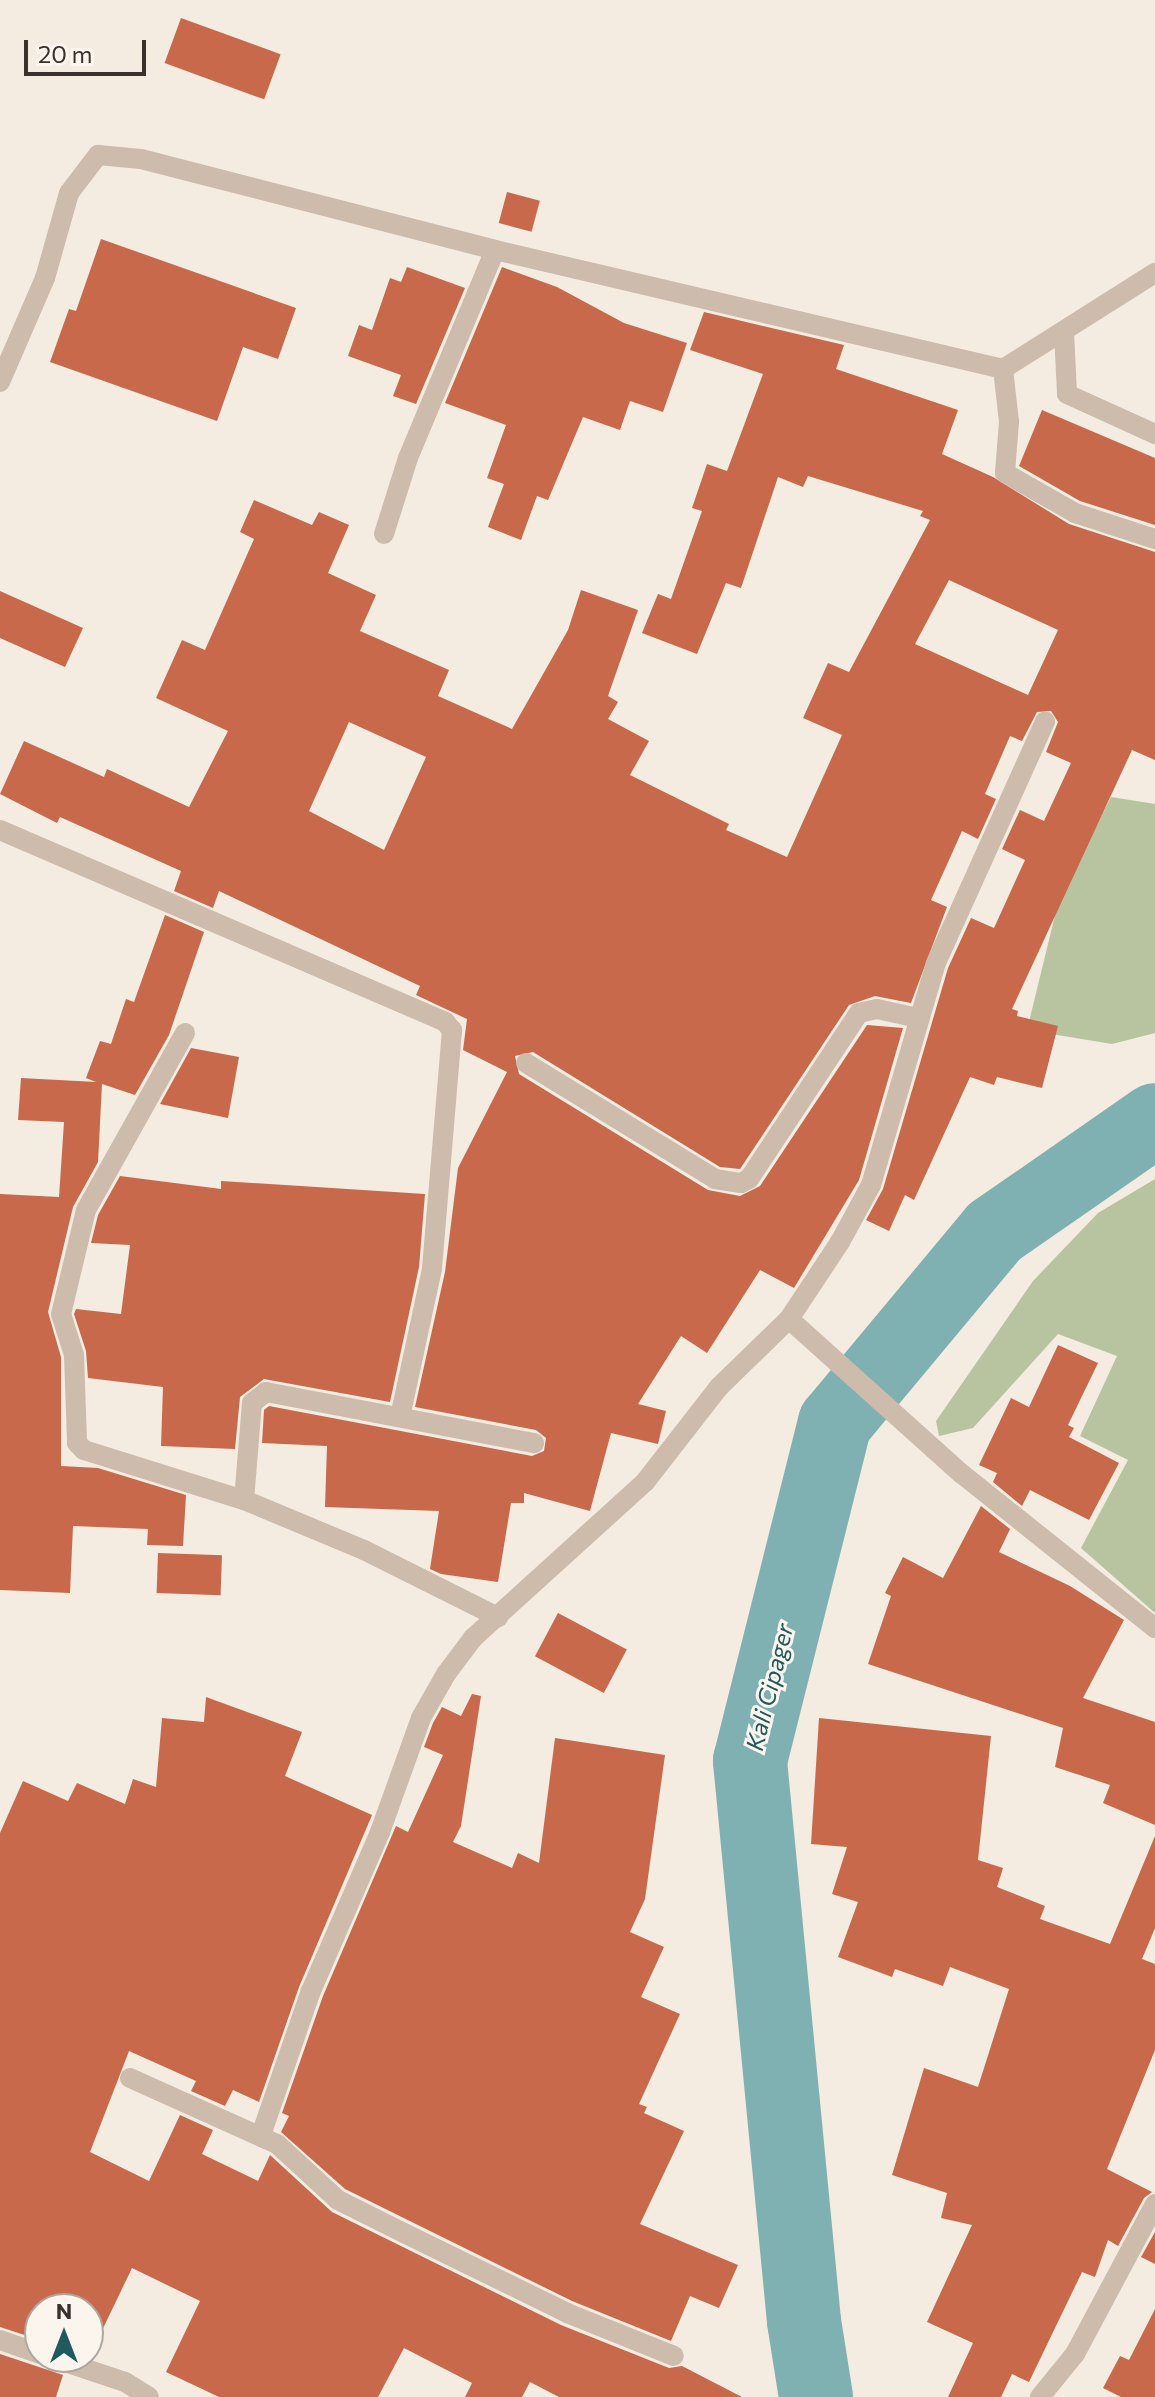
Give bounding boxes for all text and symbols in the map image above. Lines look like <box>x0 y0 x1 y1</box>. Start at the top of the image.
scale bar <box>28 24 150 74</box>
text: 20 m <box>38 39 92 68</box>
water label: Kali Cipager <box>739 1620 799 1754</box>
north arrow <box>24 2293 104 2373</box>
text: N <box>56 2297 72 2324</box>

